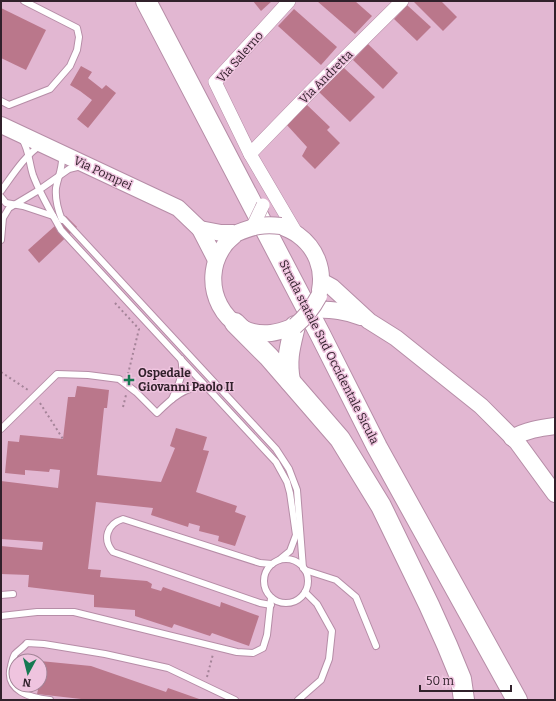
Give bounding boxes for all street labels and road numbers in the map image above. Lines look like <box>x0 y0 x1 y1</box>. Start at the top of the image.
street label: Via Salerno <box>214 28 266 85</box>
street label: Via Andretta <box>296 47 356 107</box>
street label: Via Pompei <box>72 153 135 193</box>
street label: Strada statale Sud Occidentale Sicula <box>276 257 382 447</box>

